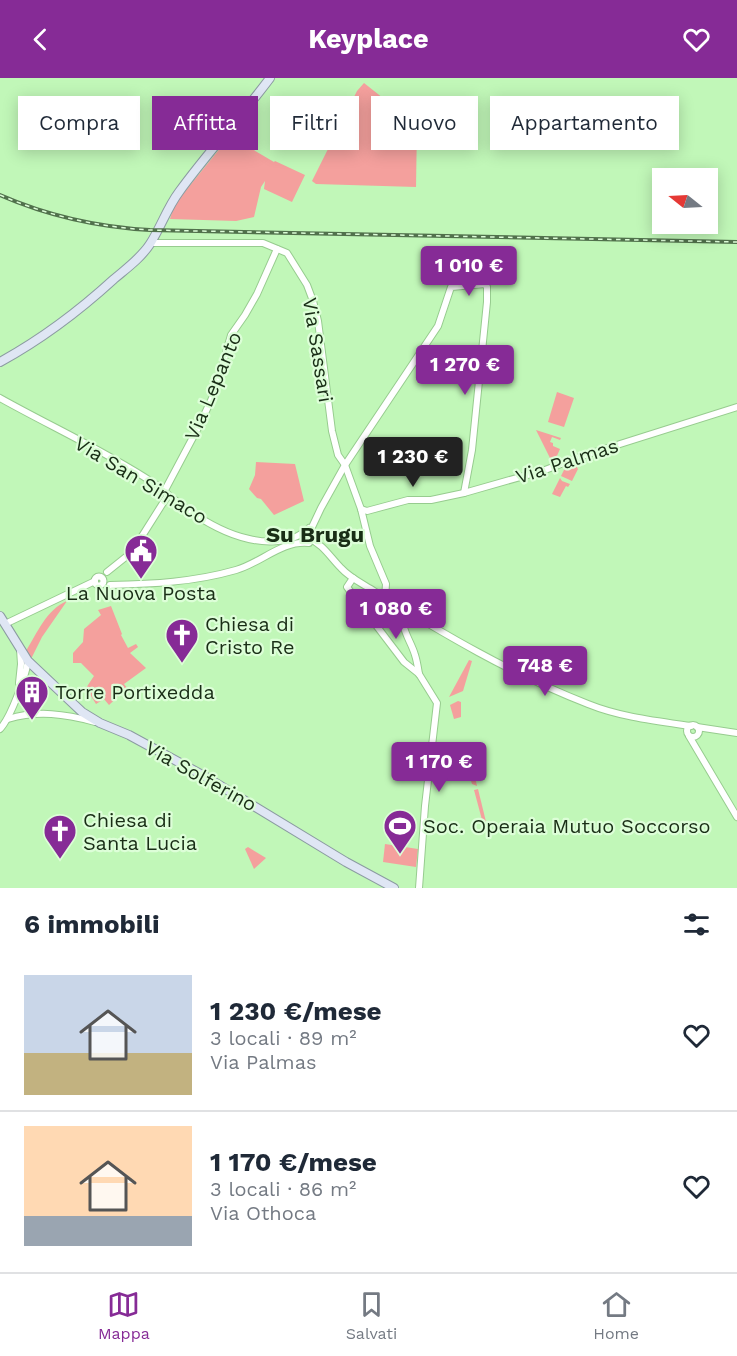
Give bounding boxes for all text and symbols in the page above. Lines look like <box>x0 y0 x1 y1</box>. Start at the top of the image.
icon: back <box>24 23 57 56</box>
text: Keyplace <box>308 23 429 55</box>
icon: heart <box>680 23 713 56</box>
chip: Compra <box>18 96 140 150</box>
chip: Affitta <box>152 96 258 150</box>
chip: Filtri <box>270 96 359 150</box>
chip: Nuovo <box>371 96 478 150</box>
chip: Appartamento <box>490 96 679 150</box>
north arrow <box>652 168 718 234</box>
map controls <box>652 168 718 234</box>
pin: 1 010 € <box>414 246 524 297</box>
text: 1 010 € <box>435 253 503 277</box>
street label: Via Sassari <box>298 296 338 404</box>
street label: Via Lepanto <box>179 328 247 444</box>
pin: 1 270 € <box>410 345 520 396</box>
text: 1 270 € <box>430 352 500 376</box>
street label: Via San Simaco <box>70 431 212 529</box>
street label: Via Palmas <box>513 433 621 489</box>
pin: 1 230 € <box>358 437 468 488</box>
text: 1 230 € <box>378 444 448 468</box>
district label: Su Brugu <box>266 522 364 547</box>
public building icon: La Nuova Posta <box>123 533 159 580</box>
place label: La Nuova Posta <box>66 581 216 605</box>
pin: 1 080 € <box>341 589 451 640</box>
text: 1 080 € <box>360 596 432 620</box>
place label: Chiesa di Cristo Re <box>205 612 294 659</box>
church icon: Chiesa di Cristo Re <box>164 617 200 664</box>
pin: 748 € <box>503 646 587 697</box>
text: 748 € <box>517 653 573 677</box>
building icon: Torre Portixedda <box>14 674 50 721</box>
place label: Torre Portixedda <box>55 680 215 704</box>
street label: Via Solferino <box>141 735 261 817</box>
pin: 1 170 € <box>384 742 494 793</box>
text: 1 170 € <box>405 749 473 773</box>
place label: Chiesa di Santa Lucia <box>83 808 197 855</box>
sports icon: Soc. Operaia Mutuo Soccorso <box>382 808 418 855</box>
church icon: Chiesa di Santa Lucia <box>42 813 78 860</box>
place label: Soc. Operaia Mutuo Soccorso <box>423 814 711 838</box>
icon: filters <box>680 908 713 941</box>
text: 6 immobili <box>24 909 159 939</box>
text: 1 230 €/mese <box>210 996 382 1026</box>
icon: home <box>72 999 144 1071</box>
icon: heart <box>680 1019 713 1052</box>
text: 3 locali · 89 m² <box>210 1026 357 1050</box>
text: Via Palmas <box>210 1050 317 1074</box>
text: 1 170 €/mese <box>210 1147 377 1177</box>
icon: home <box>72 1150 144 1222</box>
icon: heart <box>680 1170 713 1203</box>
text: 3 locali · 86 m² <box>210 1177 356 1201</box>
text: Via Othoca <box>210 1201 316 1225</box>
tab: Mappa <box>98 1288 150 1343</box>
tab: Salvati <box>346 1288 397 1343</box>
tab: Home <box>593 1288 639 1343</box>

